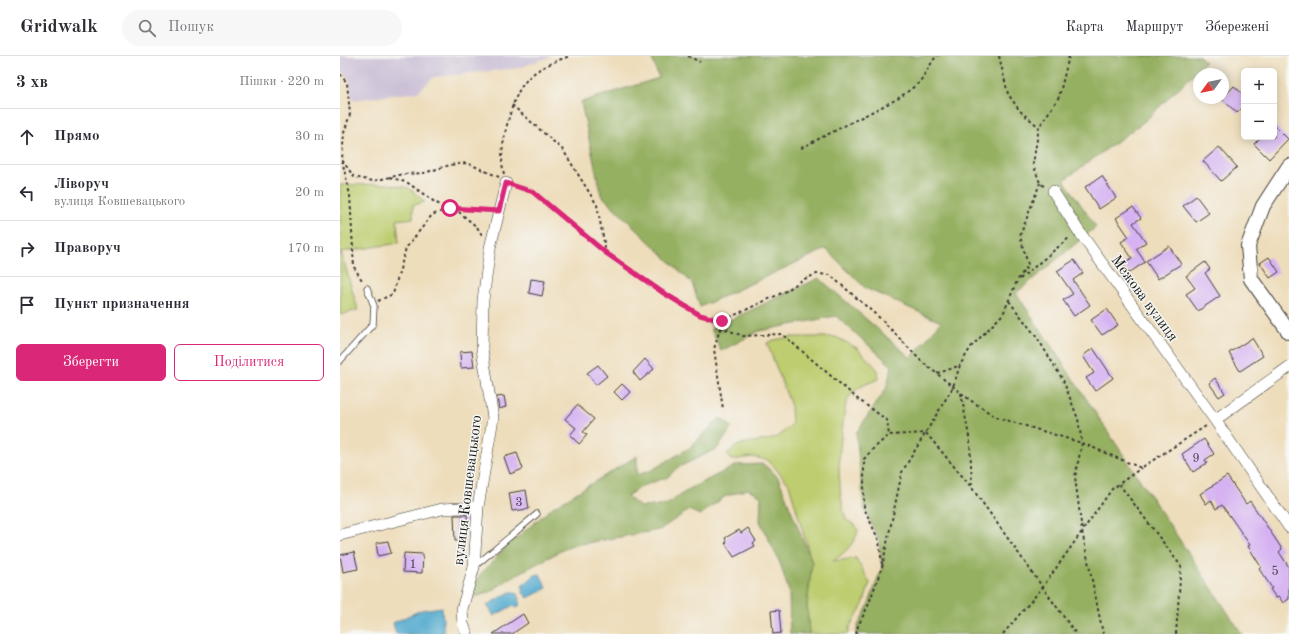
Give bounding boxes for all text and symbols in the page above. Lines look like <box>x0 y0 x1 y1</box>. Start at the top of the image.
search box <box>122 10 402 46</box>
icon: search <box>136 17 158 39</box>
text: Gridwalk <box>20 18 98 37</box>
text: Пошук <box>168 20 214 35</box>
text: Карта <box>1066 20 1104 34</box>
text: Маршрут <box>1126 20 1183 34</box>
text: Збережені <box>1205 20 1269 34</box>
north arrow <box>1193 68 1229 104</box>
map controls <box>1241 68 1277 140</box>
button: + <box>1241 68 1277 104</box>
text: 3 хв <box>16 74 48 91</box>
text: Пішки · 220 m <box>239 75 324 88</box>
button: − <box>1241 104 1277 140</box>
icon: ahead <box>16 126 38 148</box>
text: Прямо <box>54 129 100 144</box>
text: 30 m <box>295 130 324 143</box>
text: Ліворуч <box>54 177 109 192</box>
icon: left <box>16 182 38 204</box>
text: 20 m <box>295 186 324 199</box>
text: вулиця Ковшевацького <box>54 195 185 208</box>
route start <box>441 199 459 217</box>
icon: right <box>16 238 38 260</box>
text: Праворуч <box>54 241 121 256</box>
text: 170 m <box>287 242 324 255</box>
street label: Межова вулиця <box>1108 253 1180 345</box>
icon: arrive <box>16 294 38 316</box>
text: Пункт призначення <box>54 297 190 312</box>
route end <box>713 312 731 330</box>
button: Зберегти <box>16 344 166 381</box>
button: Поділитися <box>174 344 324 381</box>
street label: вулиця Ковшевацького <box>452 414 485 566</box>
house number: 9 <box>1192 452 1200 465</box>
house number: 3 <box>515 496 523 509</box>
house number: 1 <box>409 558 417 571</box>
house number: 5 <box>1271 565 1279 578</box>

